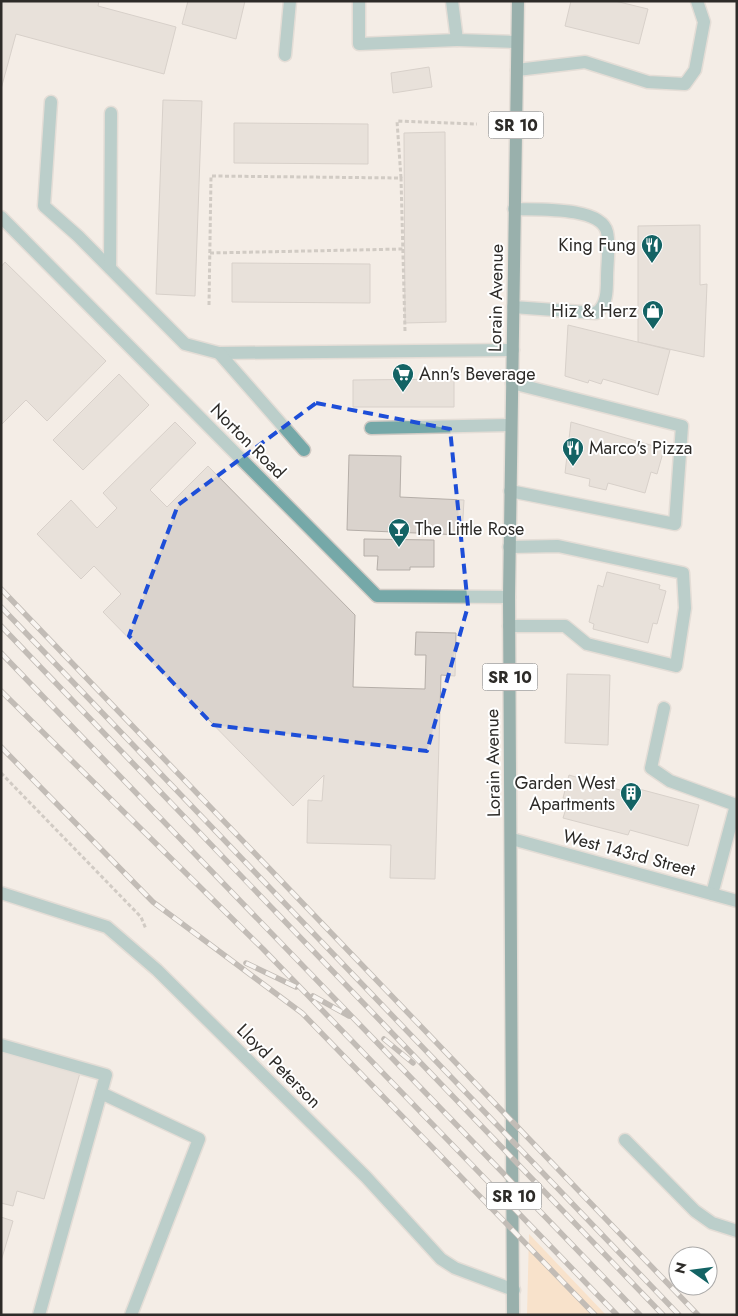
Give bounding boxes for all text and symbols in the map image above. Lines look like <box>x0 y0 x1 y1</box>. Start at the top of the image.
road number: SR 10 <box>488 112 544 138</box>
place label: King Fung <box>558 232 636 258</box>
restaurant icon: King Fung <box>640 233 664 264</box>
street label: Lorain Avenue <box>482 244 510 352</box>
place label: Hiz & Herz <box>551 298 638 324</box>
shop icon: Hiz & Herz <box>641 299 665 330</box>
place label: Ann's Beverage <box>419 361 536 387</box>
supermarket icon: Ann's Beverage <box>391 362 415 393</box>
street label: Norton Road <box>204 397 292 485</box>
place label: Marco's Pizza <box>589 435 692 461</box>
restaurant icon: Marco's Pizza <box>561 436 585 467</box>
place label: The Little Rose <box>415 516 524 542</box>
bar icon: The Little Rose <box>387 517 411 548</box>
road number: SR 10 <box>482 664 538 690</box>
street label: Lorain Avenue <box>479 709 507 817</box>
place label: Garden West Apartments <box>515 770 616 817</box>
building icon: Garden West Apartments <box>619 781 643 812</box>
street label: West 143rd Street <box>560 823 699 883</box>
street label: Lloyd Peterson <box>231 1018 327 1114</box>
road number: SR 10 <box>486 1182 542 1210</box>
north arrow <box>668 1246 718 1296</box>
text: N <box>669 1260 691 1276</box>

